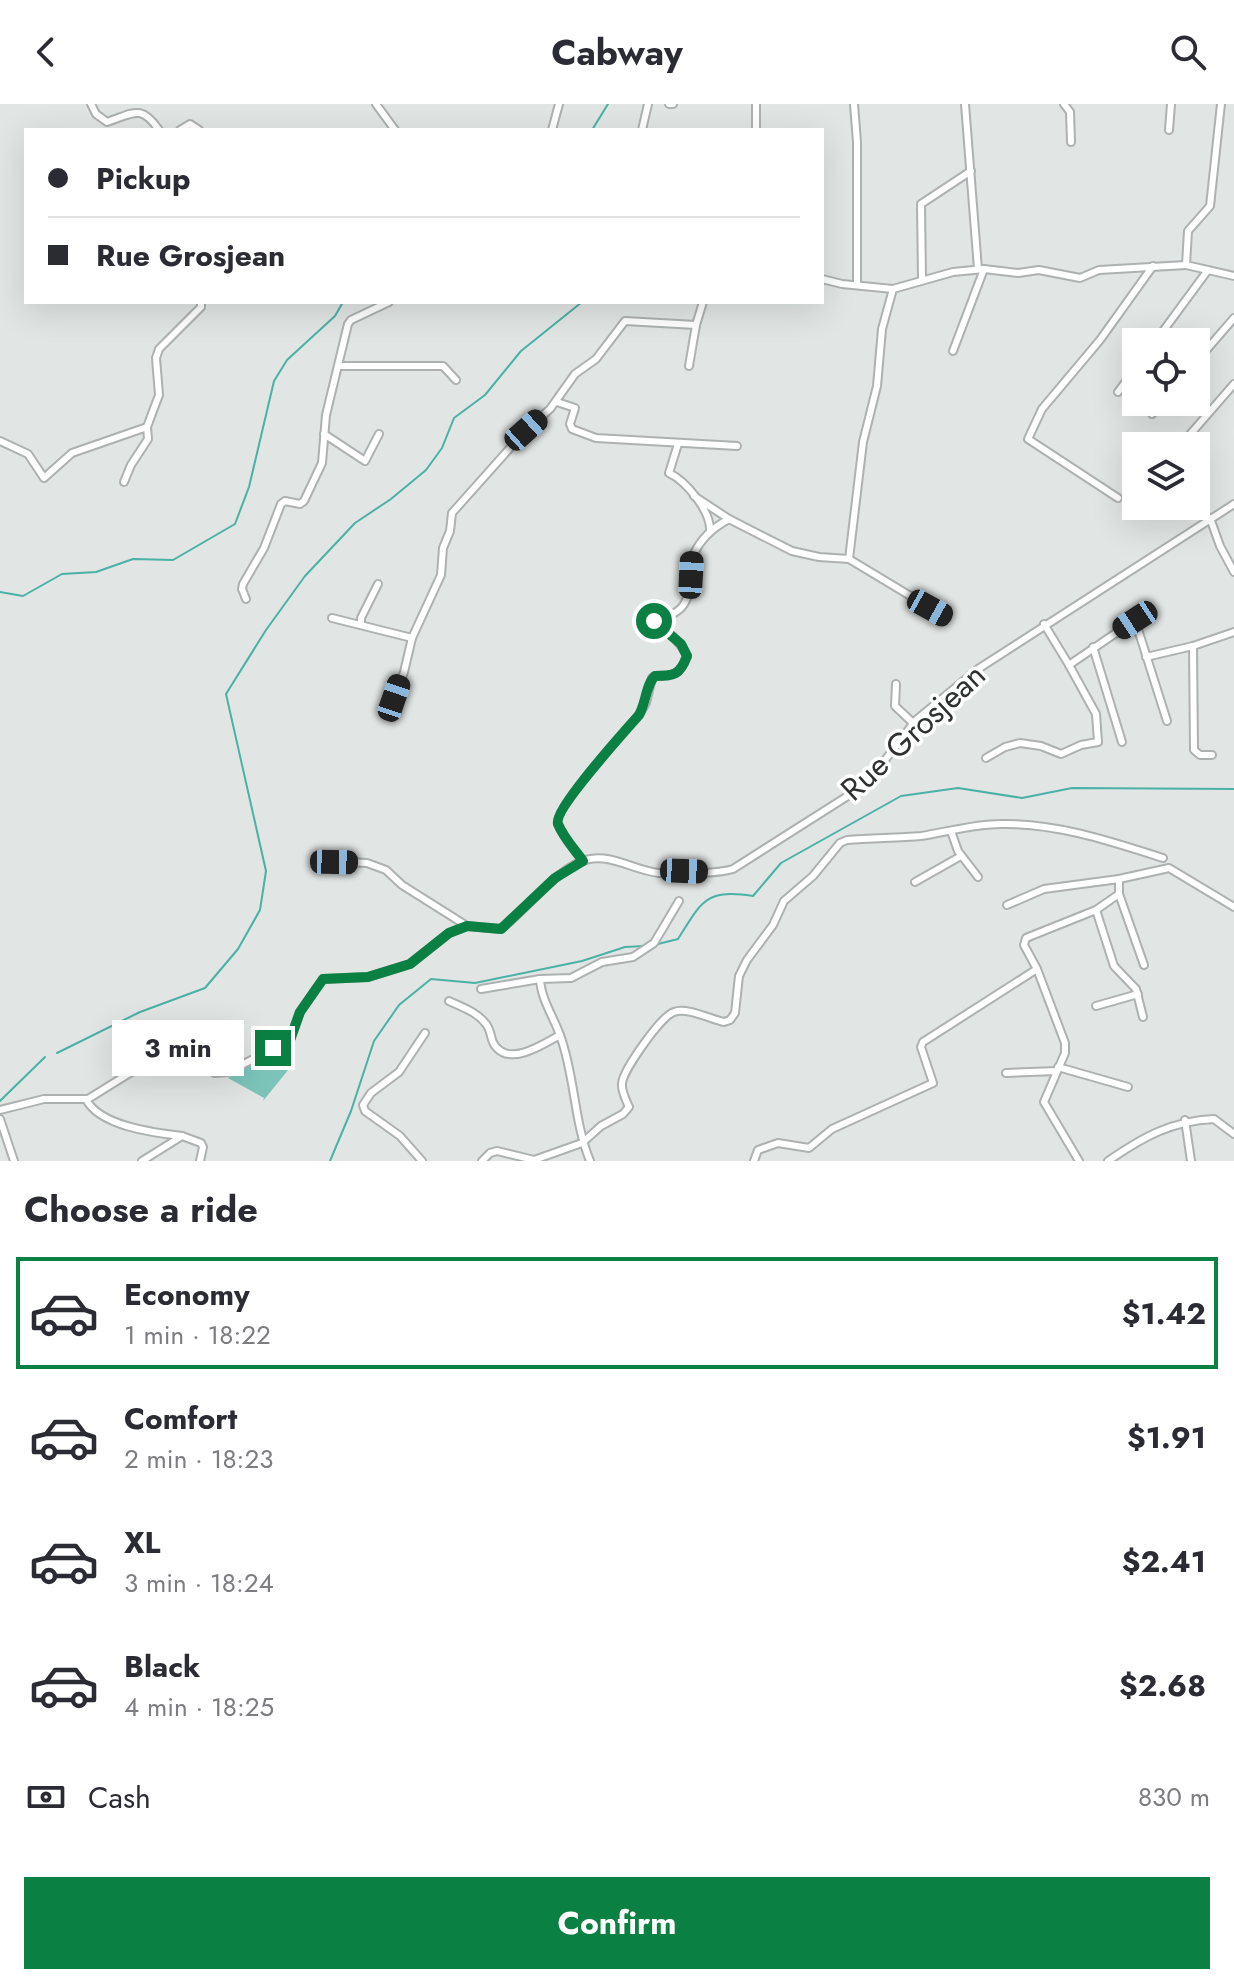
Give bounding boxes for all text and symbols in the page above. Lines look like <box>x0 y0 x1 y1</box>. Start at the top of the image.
text: Cabway <box>551 26 683 78</box>
icon: back <box>24 30 68 74</box>
icon: search <box>1166 30 1210 74</box>
text: Pickup <box>96 157 191 200</box>
text: Rue Grosjean <box>96 234 285 277</box>
map controls <box>1122 328 1210 520</box>
button: locate <box>1122 328 1210 416</box>
car <box>500 405 552 455</box>
button: layers <box>1122 432 1210 520</box>
car <box>678 550 704 600</box>
car <box>903 586 957 630</box>
car <box>1108 597 1162 643</box>
route start <box>636 603 672 639</box>
street label: Rue Grosjean <box>830 653 996 811</box>
car <box>375 671 413 725</box>
car <box>310 850 358 874</box>
car <box>660 858 708 884</box>
callout: 3 min <box>113 1020 245 1076</box>
text: 3 min <box>144 1029 212 1067</box>
route end <box>255 1030 291 1066</box>
text: Choose a ride <box>24 1183 258 1235</box>
text: Economy <box>124 1273 250 1316</box>
icon: car <box>28 1277 100 1349</box>
text: $1.42 <box>1122 1292 1206 1335</box>
text: 1 min · 18:22 <box>124 1316 271 1354</box>
text: Comfort <box>124 1397 237 1440</box>
icon: car <box>28 1401 100 1473</box>
text: $1.91 <box>1127 1416 1206 1459</box>
text: 2 min · 18:23 <box>124 1440 273 1478</box>
text: XL <box>124 1521 160 1564</box>
icon: car <box>28 1525 100 1597</box>
text: $2.41 <box>1122 1540 1206 1583</box>
text: 3 min · 18:24 <box>124 1564 274 1602</box>
text: Black <box>124 1645 200 1688</box>
icon: car <box>28 1649 100 1721</box>
text: $2.68 <box>1119 1664 1206 1707</box>
text: 4 min · 18:25 <box>124 1688 274 1726</box>
icon: cash <box>24 1775 68 1819</box>
text: Cash <box>88 1776 151 1819</box>
text: 830 m <box>1138 1778 1210 1816</box>
button: Confirm <box>24 1877 1210 1969</box>

